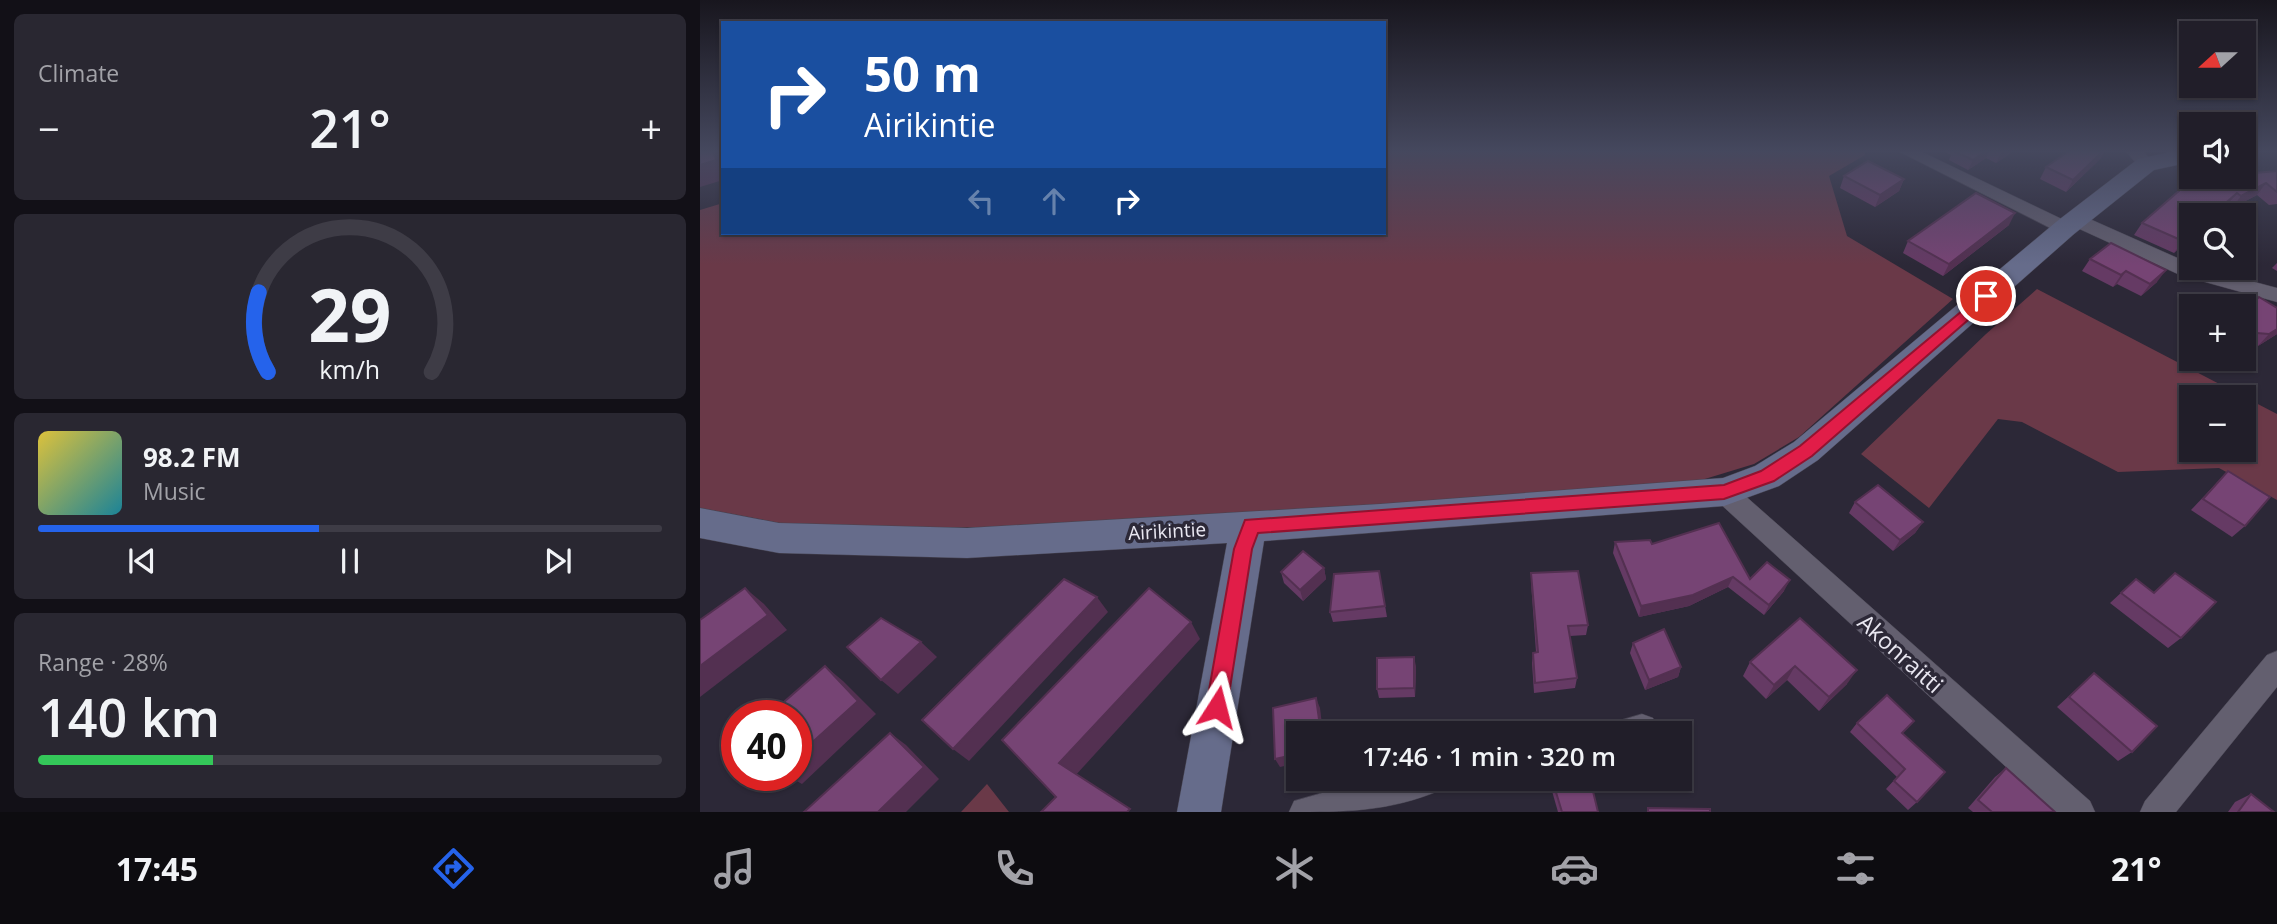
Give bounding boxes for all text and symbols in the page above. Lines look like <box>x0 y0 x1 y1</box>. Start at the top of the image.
north arrow <box>2179 21 2256 98</box>
map controls <box>2179 21 2256 462</box>
text: 50 m <box>864 40 981 106</box>
icon: right <box>749 49 840 140</box>
text: Climate <box>38 57 119 89</box>
text: 21° <box>309 92 391 163</box>
text: − <box>38 102 60 154</box>
text: + <box>640 102 662 154</box>
text: Airikintie <box>864 103 995 146</box>
button: sound <box>2179 112 2256 189</box>
icon: left <box>962 182 1000 220</box>
icon: ahead <box>1035 182 1073 220</box>
icon: right <box>1108 182 1146 220</box>
button: search <box>2179 203 2256 280</box>
text: 29 <box>308 265 392 364</box>
pin <box>1956 266 2016 326</box>
icon: arrive <box>1967 277 2005 315</box>
button: + <box>2179 294 2256 371</box>
text: km/h <box>320 352 380 386</box>
button: − <box>2179 385 2256 462</box>
text: 98.2 FM <box>143 439 241 475</box>
text: Music <box>143 475 206 507</box>
street label: Airikintie <box>1127 516 1207 546</box>
icon: previous <box>123 542 161 580</box>
icon: pause <box>331 542 369 580</box>
icon: next <box>539 542 577 580</box>
street label: Akonraitti <box>1851 606 1951 700</box>
text: Range · 28% <box>38 646 168 678</box>
position arrow <box>1180 670 1254 744</box>
text: 140 km <box>38 681 220 752</box>
speed limit sign: 40 <box>721 700 812 791</box>
text: 17:46 · 1 min · 320 m <box>1362 738 1616 774</box>
icon: directions <box>429 844 478 893</box>
icon: music <box>710 844 759 893</box>
icon: phone <box>990 844 1039 893</box>
icon: climate <box>1270 844 1319 893</box>
icon: car <box>1550 844 1599 893</box>
icon: filters <box>1831 844 1880 893</box>
text: 17:45 <box>116 847 198 890</box>
text: 21° <box>2111 847 2161 890</box>

